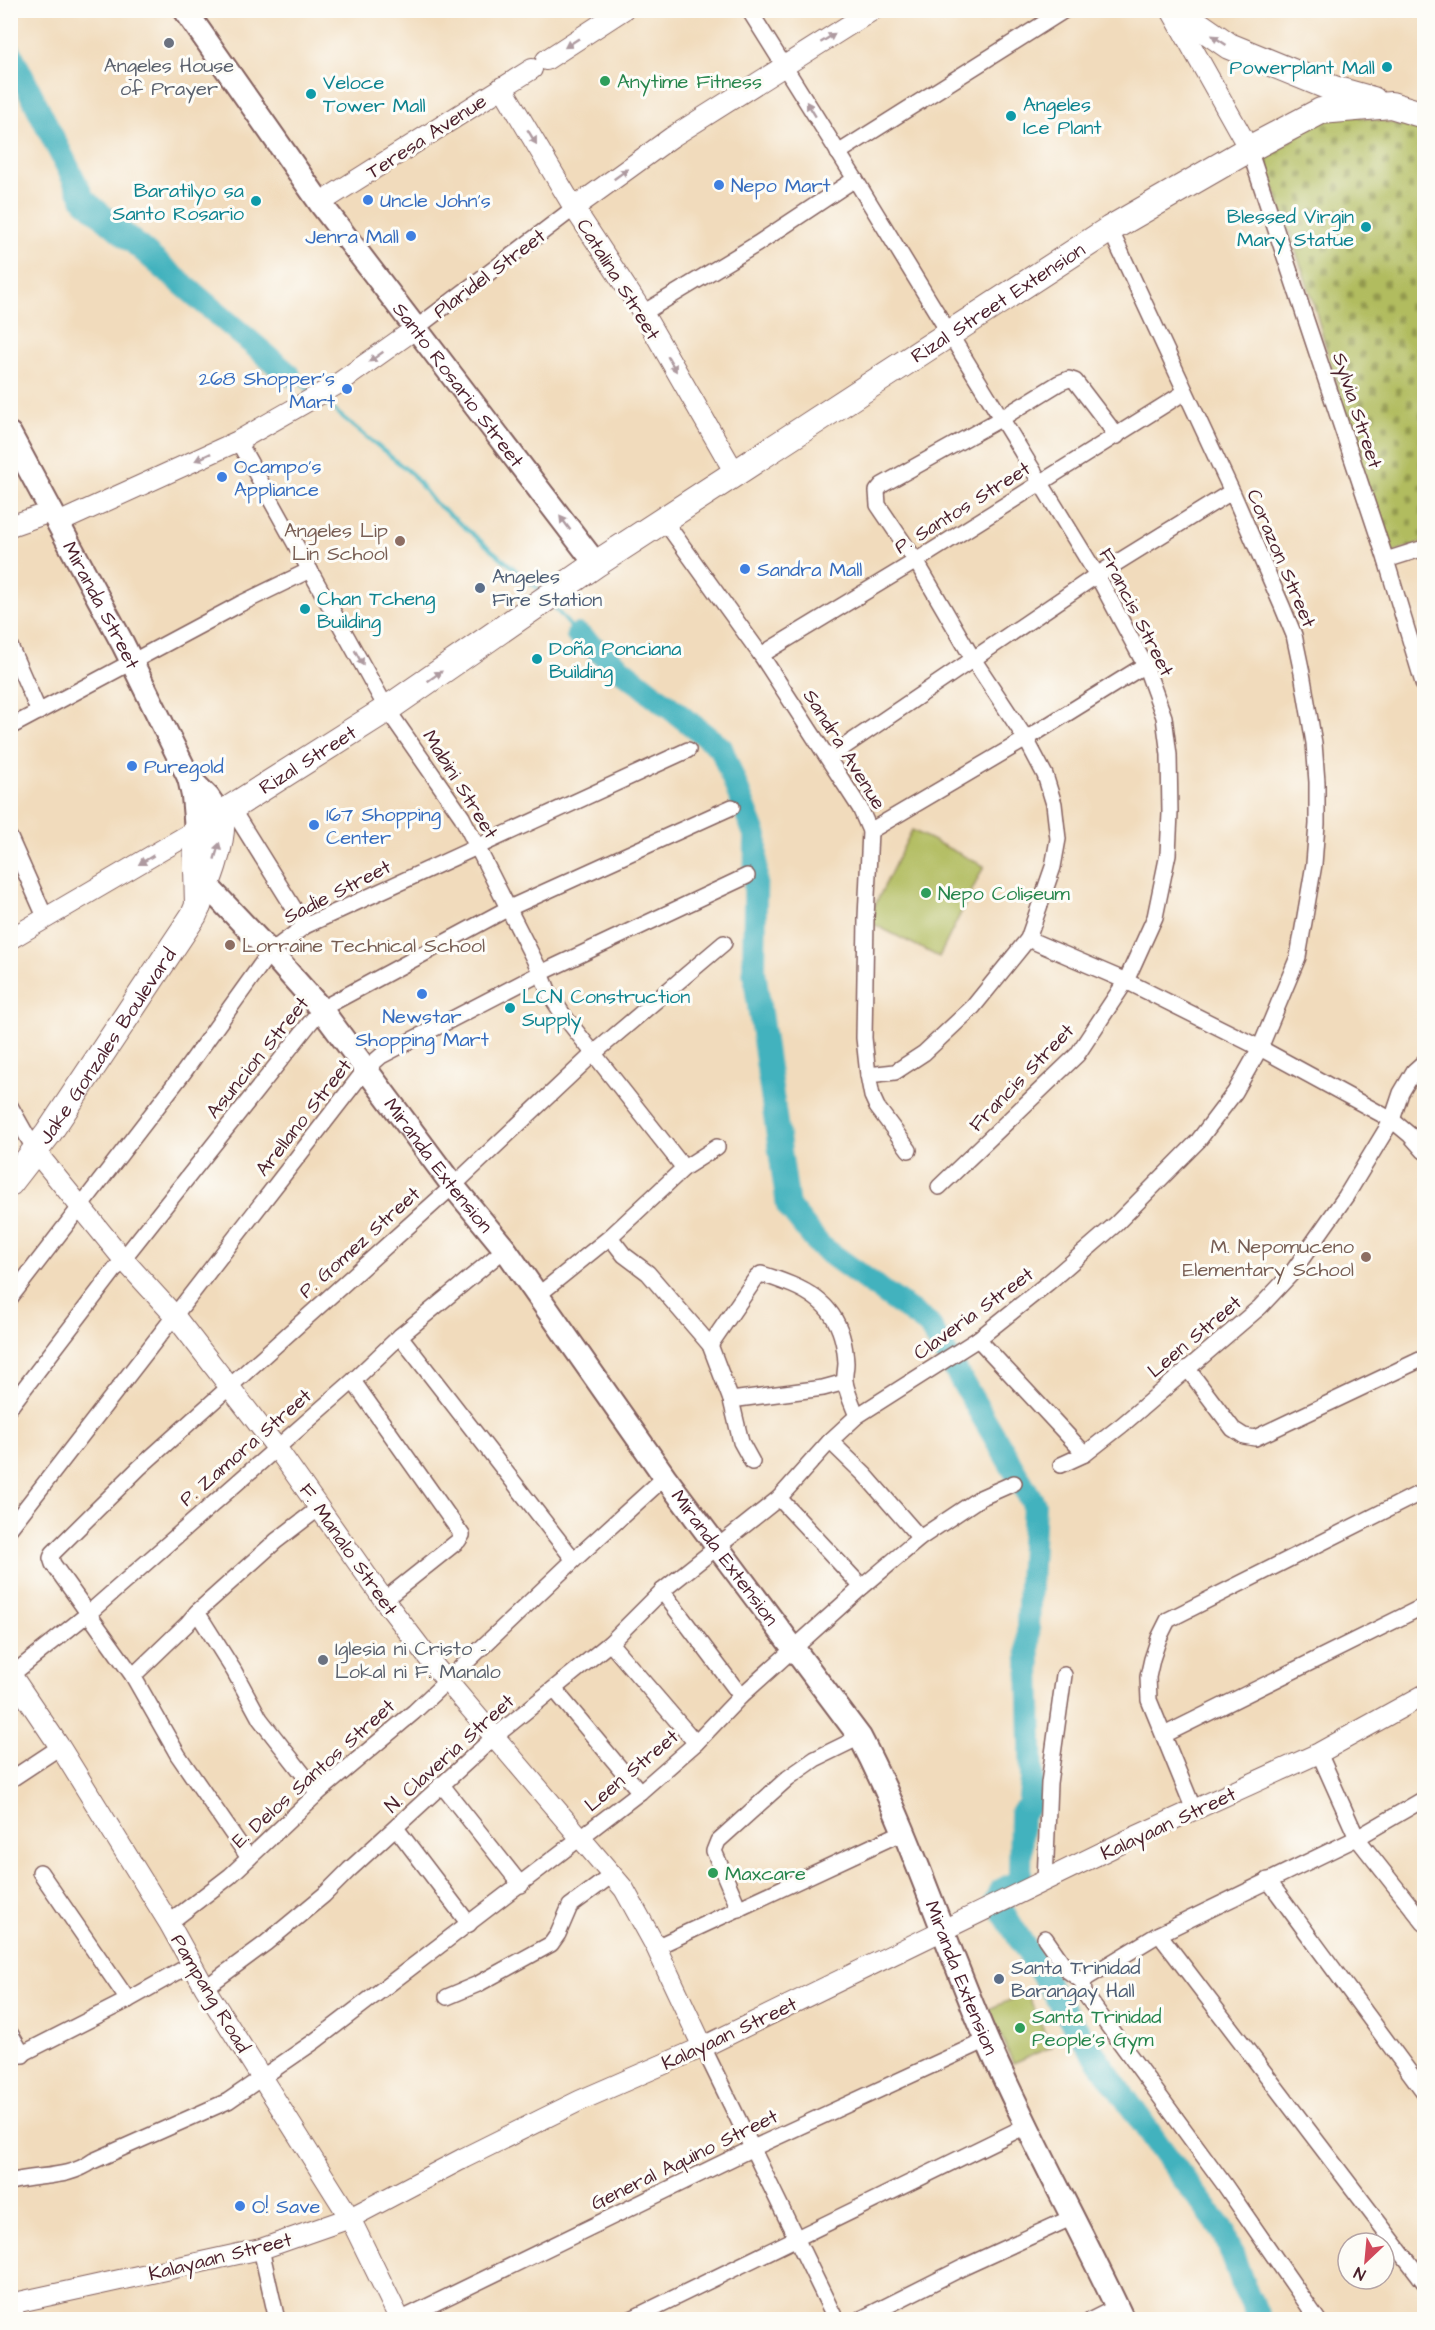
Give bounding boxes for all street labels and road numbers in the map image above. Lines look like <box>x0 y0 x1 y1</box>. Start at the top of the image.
street label: Teresa Avenue <box>361 87 492 186</box>
street label: Catalina Street <box>570 213 667 346</box>
street label: Plaridel Street <box>428 222 552 325</box>
street label: Rizal Street Extension <box>906 236 1091 370</box>
street label: Santo Rosario Street <box>386 297 530 474</box>
street label: Sylvia Street <box>1324 349 1389 472</box>
street label: P. Santos Street <box>889 455 1036 561</box>
street label: Corazon Street <box>1239 485 1323 632</box>
street label: Miranda Street <box>55 537 146 674</box>
street label: Francis Street <box>1092 544 1180 681</box>
street label: Sandra Avenue <box>796 684 893 815</box>
street label: Rizal Street <box>254 719 362 802</box>
street label: Mabini Street <box>415 725 505 844</box>
street label: Sadie Street <box>279 853 396 931</box>
street label: Jake Gonzales Boulevard <box>32 943 183 1151</box>
street label: Asuncion Street <box>200 991 316 1125</box>
street label: Francis Street <box>963 1017 1081 1138</box>
street label: Arellano Street <box>249 1053 359 1182</box>
street label: Miranda Extension <box>377 1092 499 1239</box>
street label: P. Gomez Street <box>293 1181 427 1305</box>
street label: Claveria Street <box>908 1261 1040 1367</box>
street label: Leen Street <box>1142 1289 1248 1385</box>
street label: P. Zamora Street <box>173 1382 318 1513</box>
street label: F. Manalo Street <box>292 1478 404 1621</box>
street label: Miranda Extension <box>664 1484 785 1632</box>
street label: N. Claveria Street <box>379 1688 521 1820</box>
street label: E. Delos Santos Street <box>226 1693 401 1855</box>
street label: Leen Street <box>579 1723 685 1819</box>
street label: Kalayaan Street <box>1096 1780 1241 1868</box>
street label: Miranda Extension <box>918 1897 1005 2059</box>
street label: Pampang Road <box>163 1929 257 2059</box>
street label: Kalayaan Street <box>657 1990 802 2078</box>
street label: General Aquino Street <box>586 2102 783 2217</box>
street label: Kalayaan Street <box>146 2226 295 2289</box>

